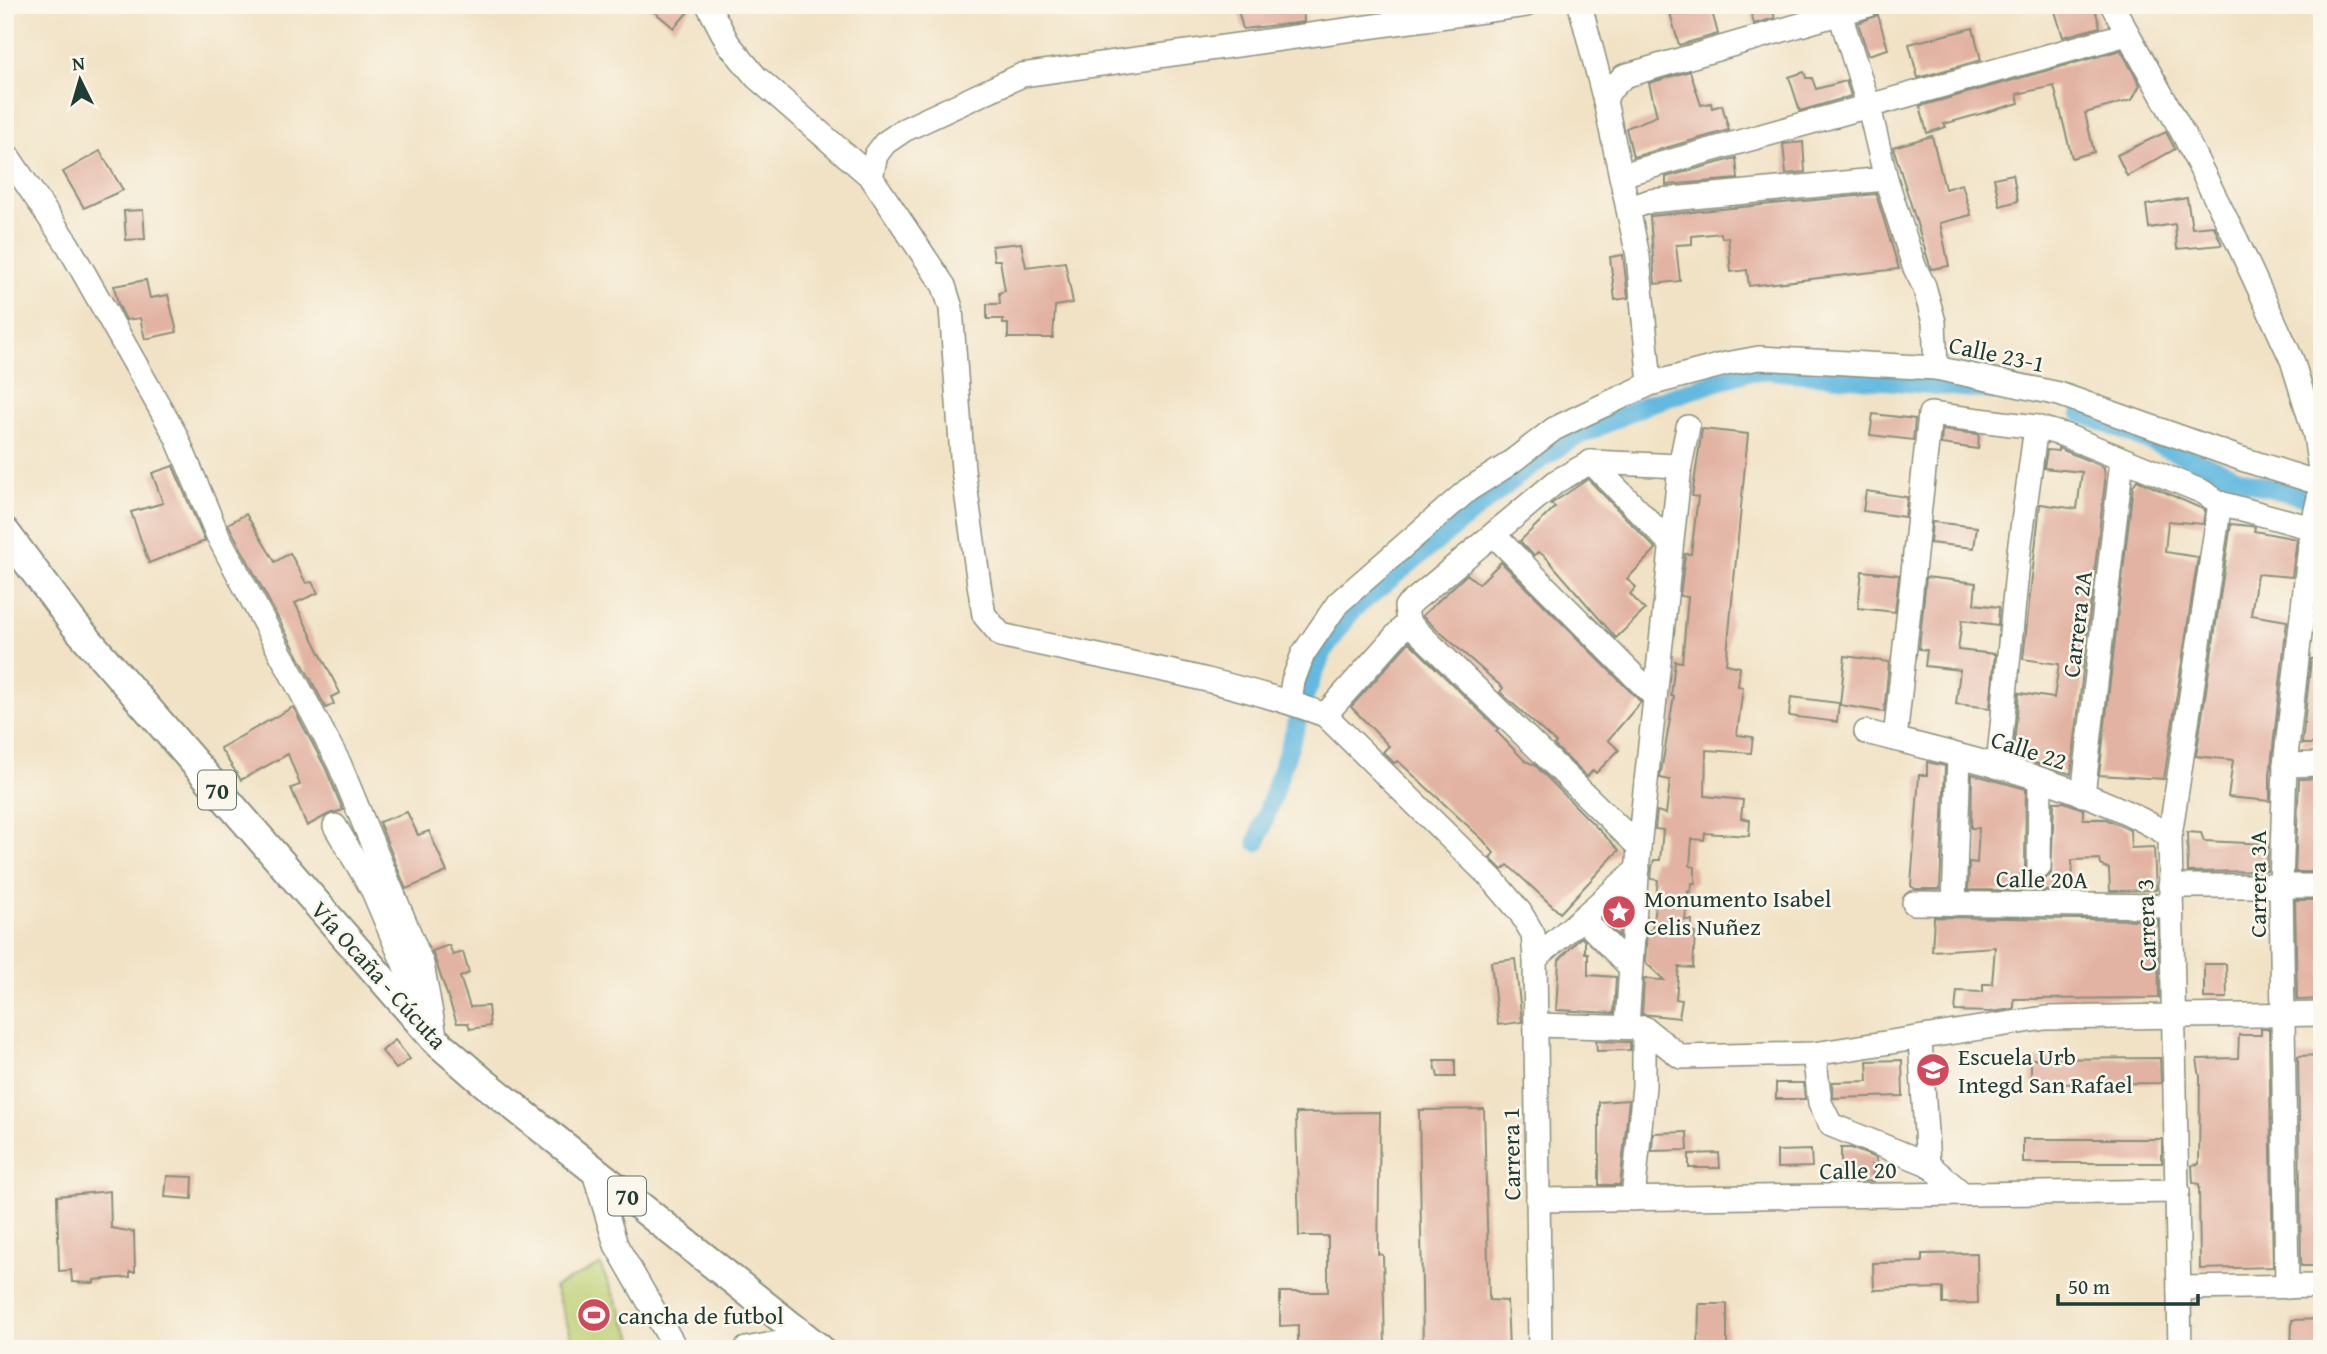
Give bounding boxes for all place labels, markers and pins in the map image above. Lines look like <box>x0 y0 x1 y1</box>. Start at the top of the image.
place label: Monumento Isabel Celis Nuñez <box>1644 881 1832 944</box>
place icon: Monumento Isabel Celis Nuñez <box>1600 893 1638 931</box>
place label: Escuela Urb Integd San Rafael <box>1958 1039 2133 1102</box>
school or university icon: Escuela Urb Integd San Rafael <box>1914 1051 1952 1089</box>
sports icon: cancha de futbol <box>575 1296 613 1334</box>
place label: cancha de futbol <box>618 1298 784 1333</box>

